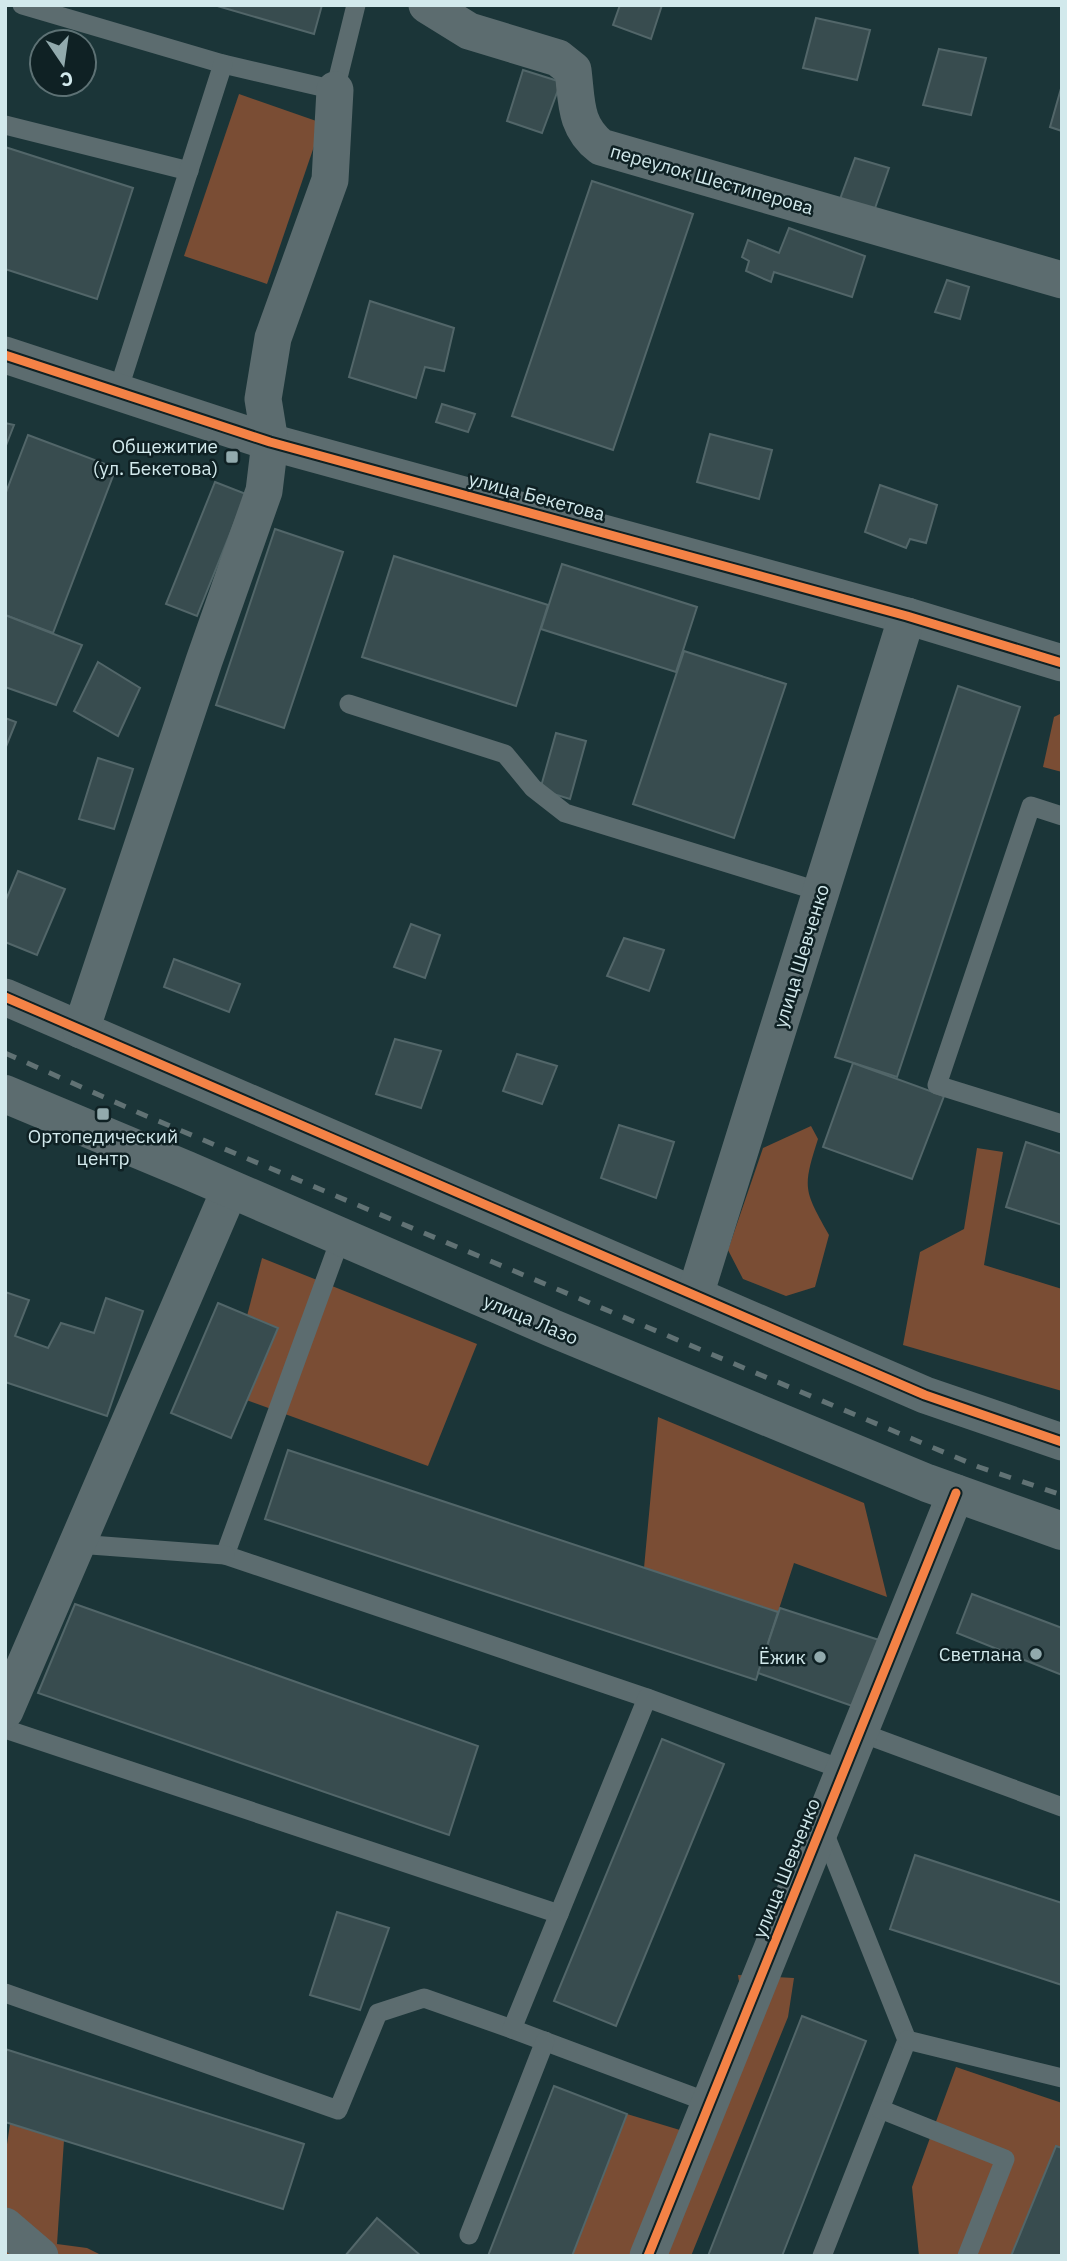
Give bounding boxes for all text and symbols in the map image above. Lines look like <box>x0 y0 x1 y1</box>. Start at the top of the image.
north arrow <box>28 28 98 98</box>
text: С <box>58 66 76 93</box>
street label: переулок Шестиперова <box>608 138 816 220</box>
place label: Общежитие (ул. Бекетова) <box>93 434 218 480</box>
marker: Общежитие (ул. Бекетова) <box>224 449 240 465</box>
street label: улица Бекетова <box>466 466 608 526</box>
street label: улица Шевченко <box>768 881 834 1031</box>
marker: Ортопедический центр <box>95 1106 111 1122</box>
place label: Ортопедический центр <box>28 1124 178 1170</box>
street label: улица Лазо <box>480 1288 582 1350</box>
place label: Светлана <box>939 1642 1022 1666</box>
place label: Ёжик <box>759 1645 806 1669</box>
marker: Светлана <box>1028 1646 1044 1662</box>
marker: Ёжик <box>812 1649 828 1665</box>
street label: улица Шевченко <box>747 1795 825 1941</box>

